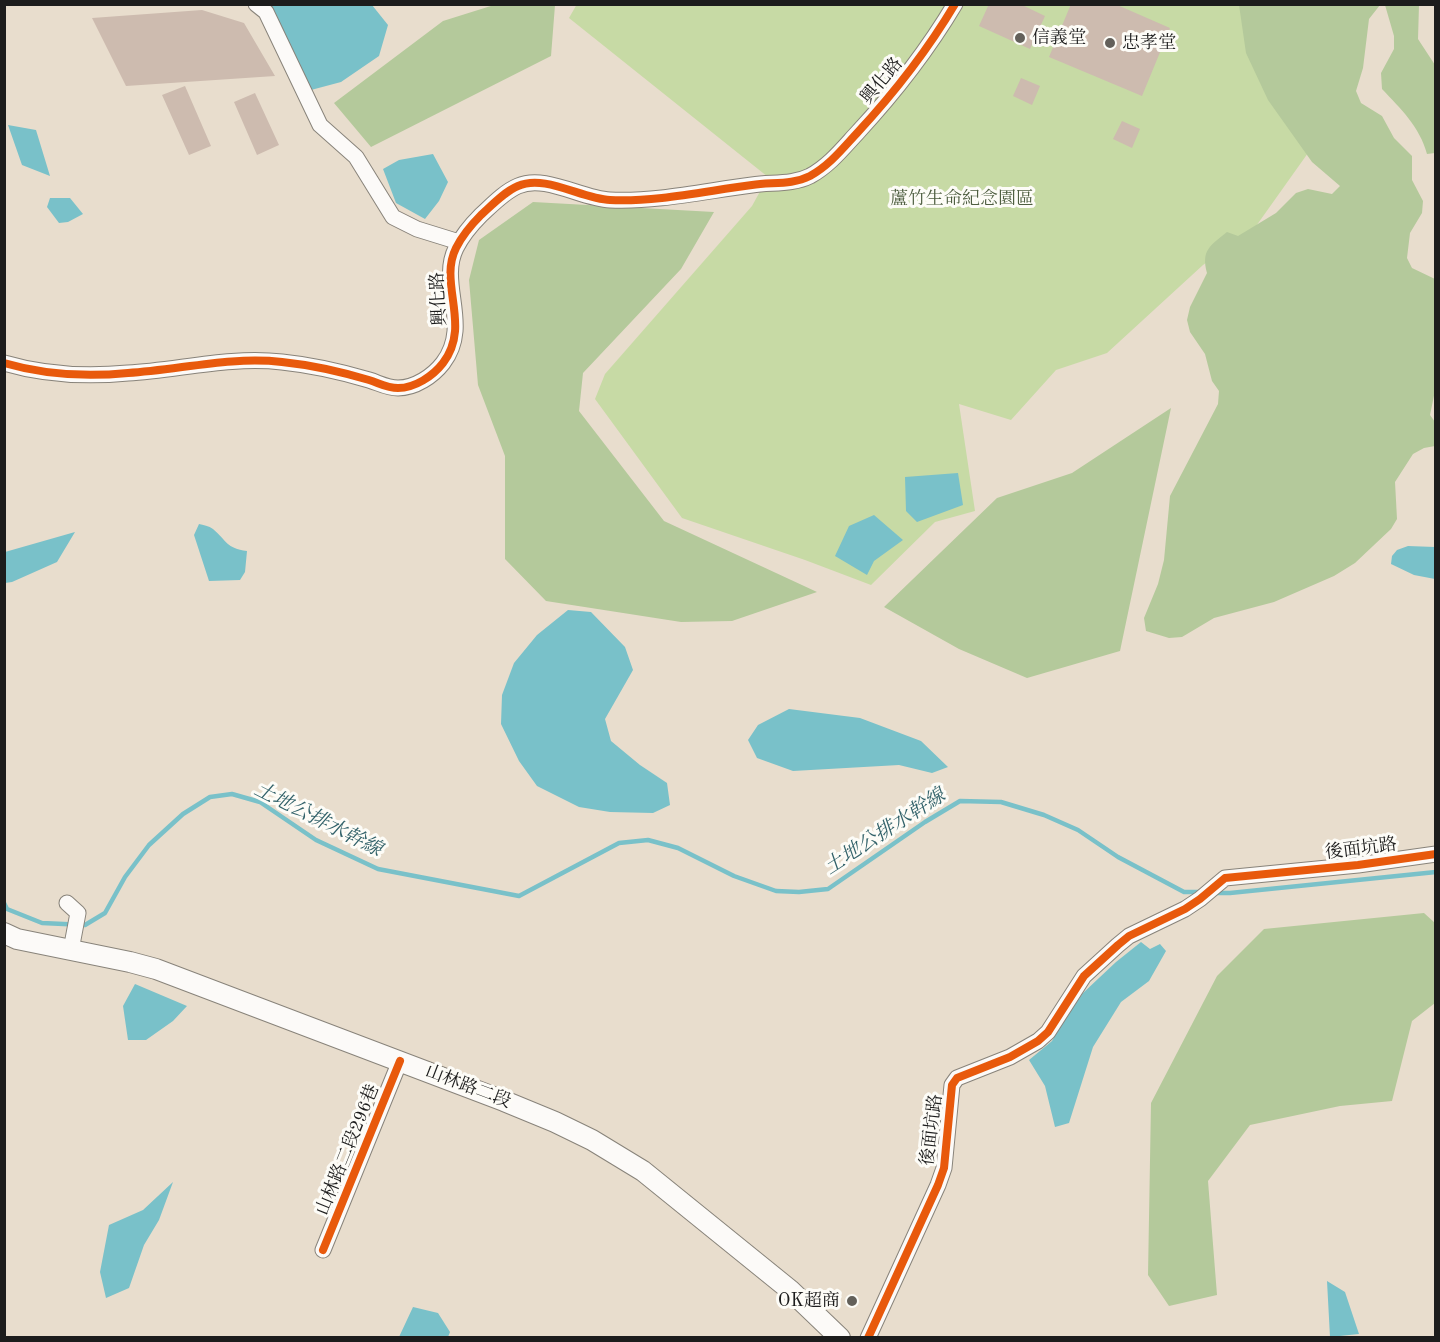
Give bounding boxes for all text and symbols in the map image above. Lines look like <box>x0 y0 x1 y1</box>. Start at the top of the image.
place label: 信義堂 <box>1032 27 1086 49</box>
marker: 信義堂 <box>1013 31 1027 45</box>
place label: 忠孝堂 <box>1122 32 1176 54</box>
marker: 忠孝堂 <box>1103 36 1117 50</box>
street label: 興化路 <box>856 53 908 109</box>
park label: 蘆竹生命紀念園區 <box>890 188 1034 210</box>
street label: 興化路 <box>427 271 451 327</box>
water label: 土地公排水幹線 <box>250 778 386 862</box>
water label: 土地公排水幹線 <box>820 784 950 880</box>
street label: 後面坑路 <box>1324 834 1398 864</box>
street label: 山林路二段 <box>422 1061 514 1113</box>
street label: 山林路二段296巷 <box>312 1081 384 1219</box>
street label: 後面坑路 <box>917 1093 947 1167</box>
place label: OK超商 <box>778 1290 840 1312</box>
marker: OK超商 <box>845 1294 859 1308</box>

